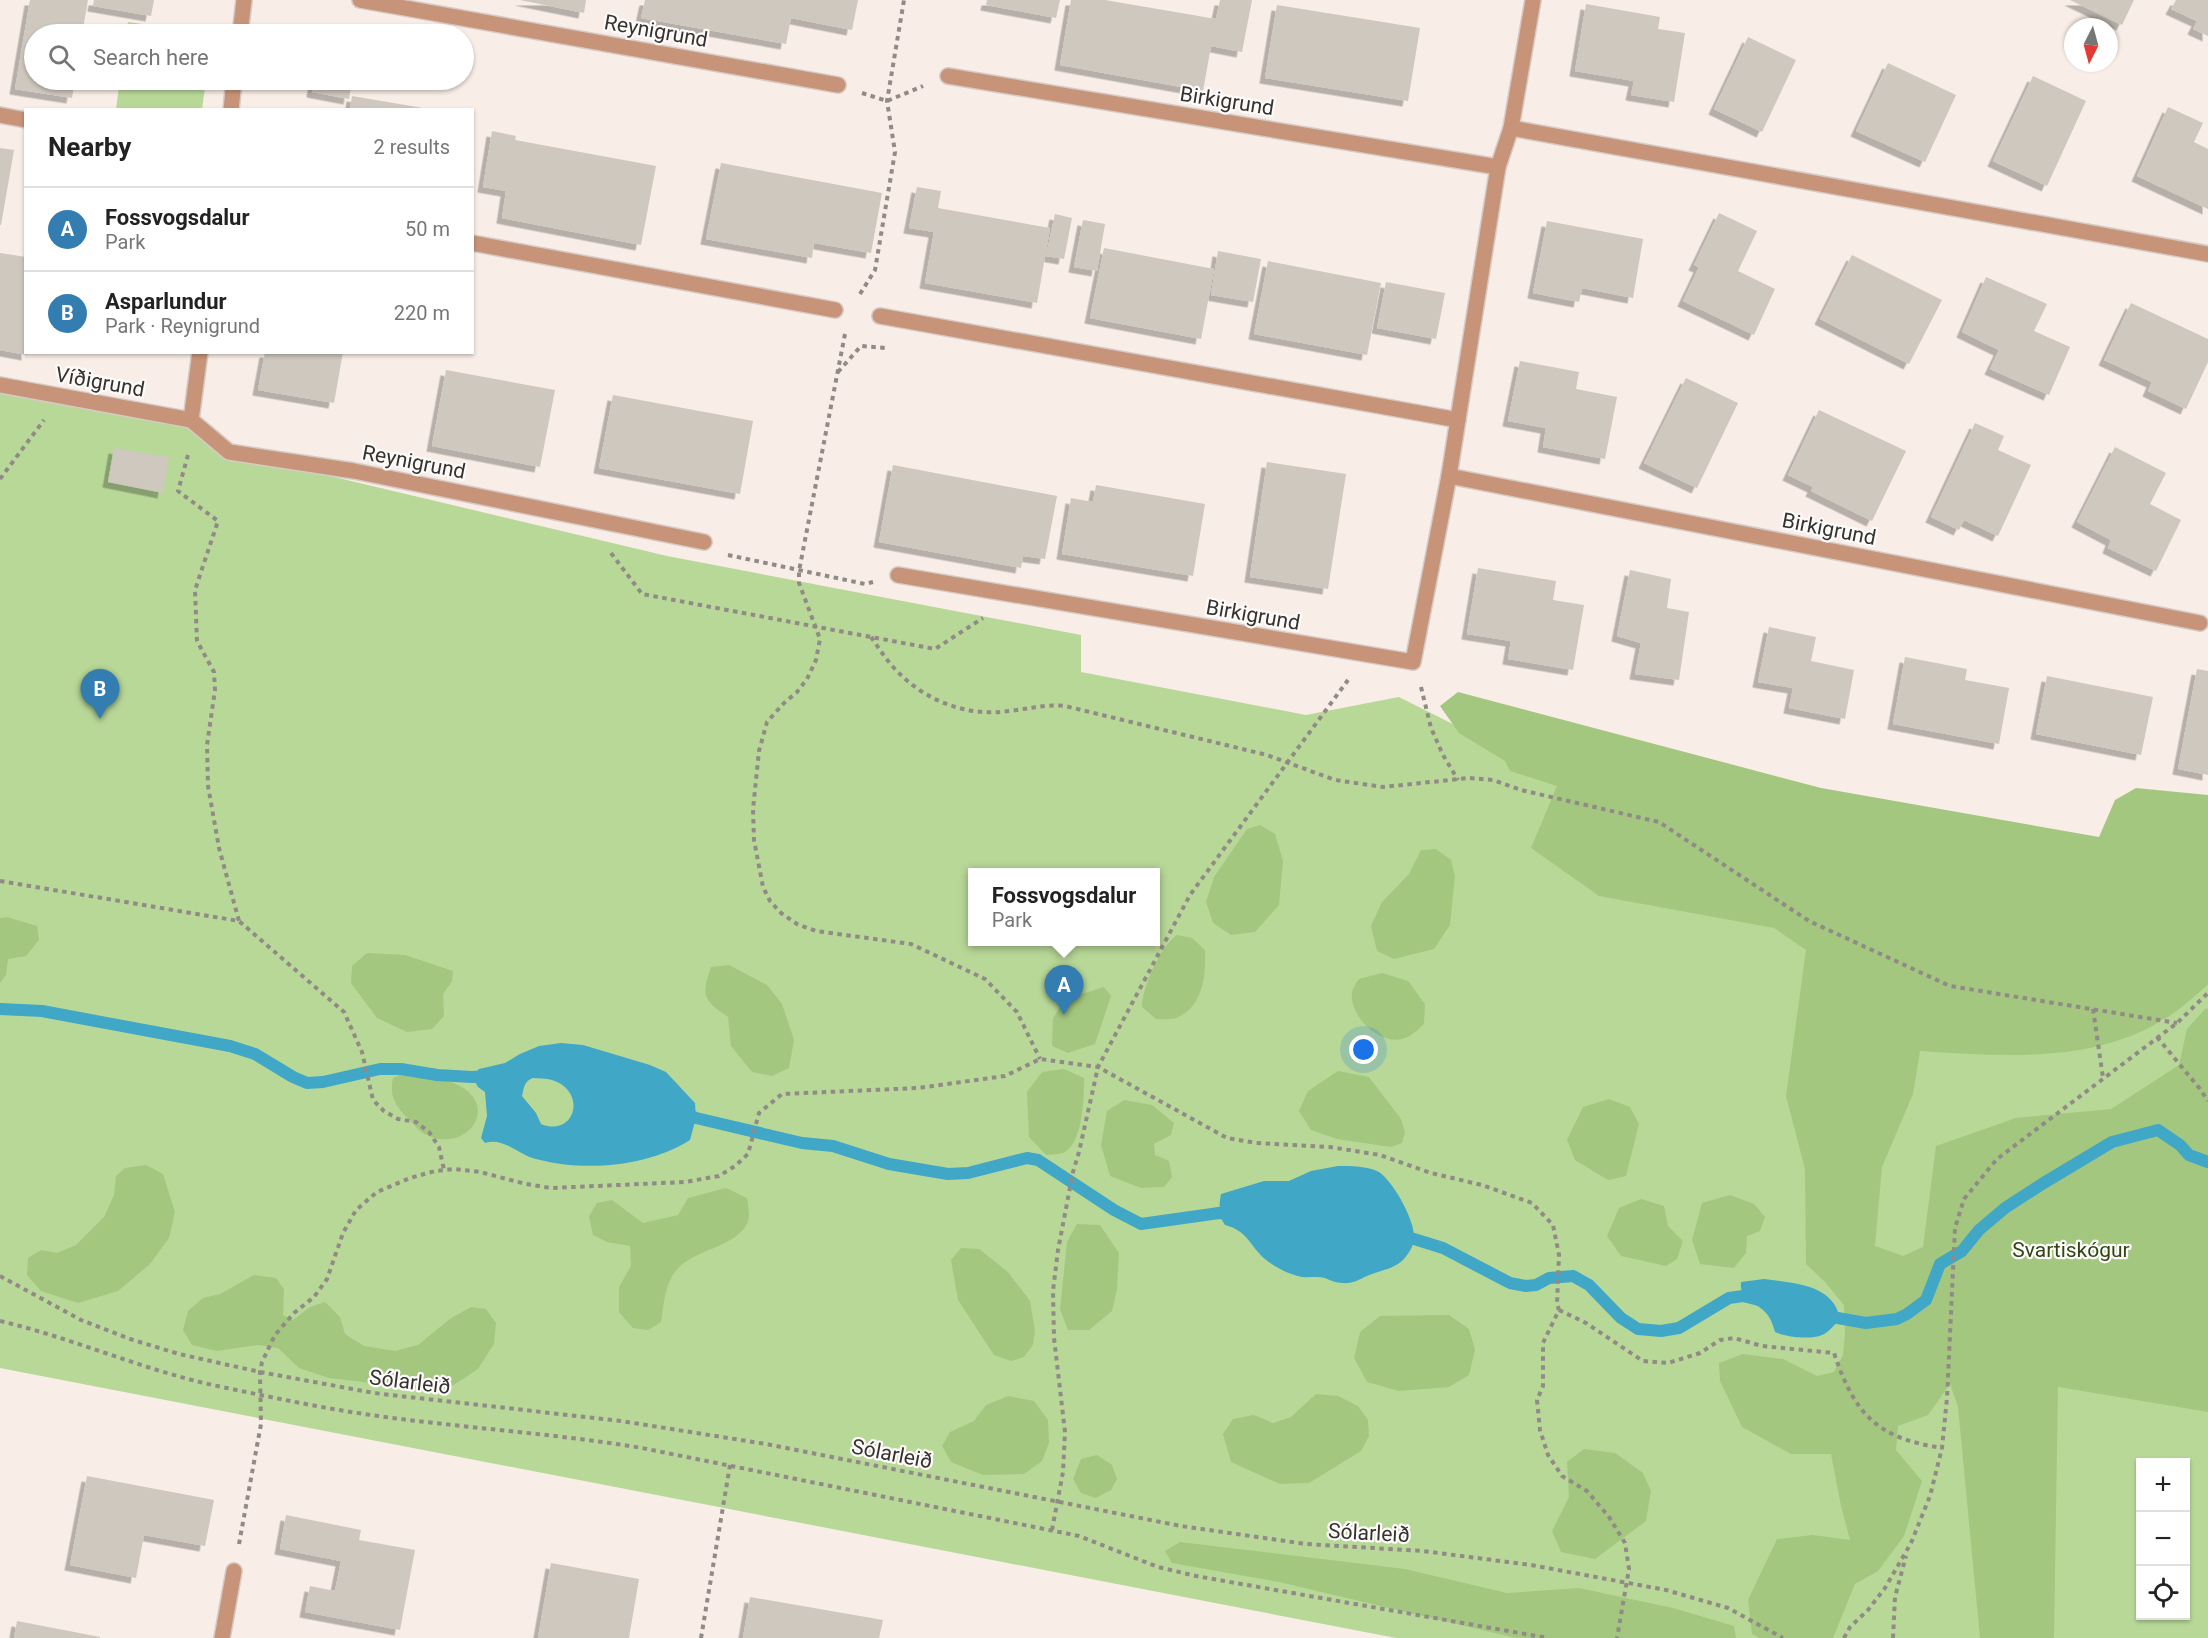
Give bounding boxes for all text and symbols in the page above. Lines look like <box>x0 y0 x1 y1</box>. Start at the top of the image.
street label: Reynigrund <box>602 10 710 52</box>
north arrow <box>2064 18 2118 72</box>
search box <box>24 24 474 90</box>
icon: search <box>45 41 78 74</box>
text: Search here <box>93 45 209 70</box>
street label: Birkigrund <box>1178 82 1276 120</box>
text: Nearby <box>48 132 131 162</box>
text: 2 results <box>374 135 450 159</box>
text: Fossvogsdalur <box>105 205 250 230</box>
text: A <box>61 217 74 241</box>
text: 50 m <box>405 217 450 241</box>
text: Park <box>105 230 145 254</box>
text: Asparlundur <box>105 289 227 314</box>
text: B <box>61 301 74 325</box>
text: 220 m <box>394 301 450 325</box>
text: Park · Reynigrund <box>105 314 260 338</box>
street label: Víðigrund <box>54 362 146 402</box>
street label: Reynigrund <box>360 440 468 484</box>
street label: Birkigrund <box>1780 508 1878 550</box>
street label: Birkigrund <box>1204 595 1302 635</box>
pin: B <box>80 670 120 719</box>
popup <box>968 868 1160 946</box>
text: Fossvogsdalur <box>992 883 1136 908</box>
text: Park <box>992 908 1032 932</box>
pin: A <box>1044 966 1084 1015</box>
your location <box>1349 1035 1378 1064</box>
park label: Svartiskógur <box>2012 1238 2130 1262</box>
street label: Sólarleið <box>368 1365 452 1399</box>
street label: Sólarleið <box>850 1434 934 1474</box>
map controls <box>2136 1458 2190 1620</box>
button: + <box>2136 1458 2190 1512</box>
button: − <box>2136 1512 2190 1566</box>
street label: Sólarleið <box>1328 1519 1410 1547</box>
button: locate <box>2136 1566 2190 1620</box>

